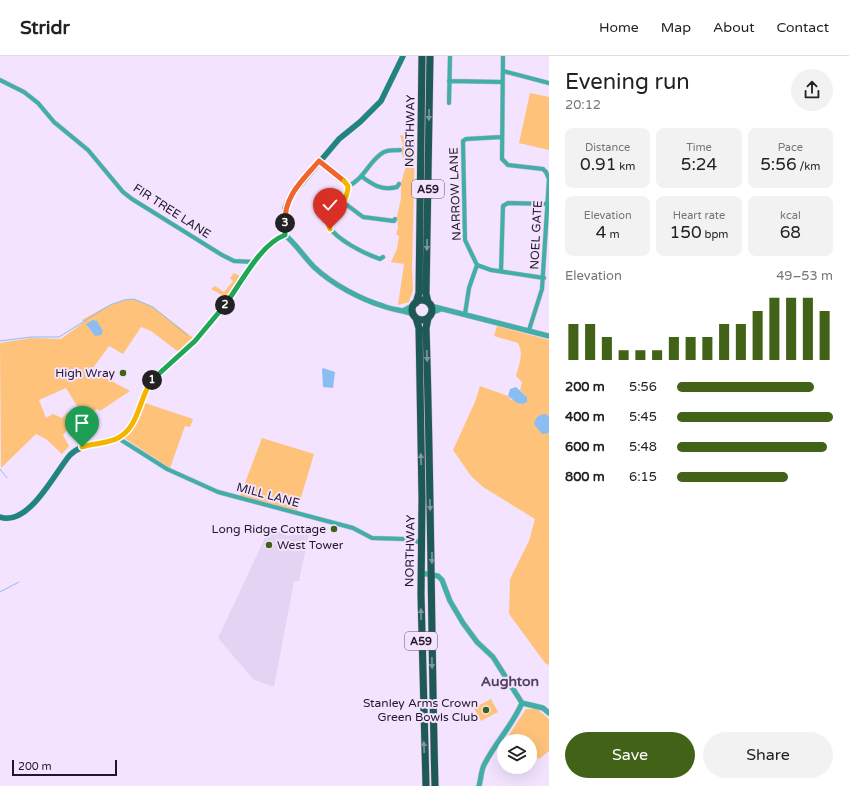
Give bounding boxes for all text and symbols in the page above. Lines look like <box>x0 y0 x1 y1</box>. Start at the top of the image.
text: Stridr <box>20 17 70 39</box>
text: Home <box>599 19 639 36</box>
text: Map <box>661 19 691 36</box>
text: About <box>713 19 755 36</box>
text: Contact <box>777 19 829 36</box>
text: Evening run <box>565 69 690 95</box>
button: share <box>791 69 833 111</box>
street label: NORTHWAY <box>402 94 418 167</box>
text: 20:12 <box>565 97 601 113</box>
one-way arrow <box>426 109 432 122</box>
text: Distance <box>585 141 630 154</box>
text: Time <box>686 141 712 154</box>
text: Pace <box>778 141 803 154</box>
street label: NARROW LANE <box>446 147 464 241</box>
text: 0.91 <box>580 154 616 175</box>
text: 5:24 <box>681 154 717 175</box>
text: 5:56 <box>760 154 797 175</box>
text: km <box>616 160 635 173</box>
text: /km <box>797 160 820 173</box>
road number: A59 <box>412 180 444 198</box>
street label: FIR TREE LANE <box>131 181 214 241</box>
pin <box>313 188 347 229</box>
icon: check <box>319 194 341 216</box>
street label: NOEL GATE <box>527 200 545 270</box>
text: Elevation <box>584 209 632 222</box>
text: Heart rate <box>673 209 725 222</box>
text: kcal <box>780 209 801 222</box>
pin: 3 <box>275 213 295 233</box>
text: 3 <box>282 216 288 229</box>
text: 4 <box>596 222 607 243</box>
text: 150 <box>670 222 702 243</box>
text: 68 <box>780 222 801 243</box>
text: m <box>607 228 619 241</box>
text: bpm <box>702 228 728 241</box>
one-way arrow <box>424 239 430 252</box>
text: Elevation <box>565 268 622 284</box>
text: 49–53 m <box>776 268 833 284</box>
pin: 2 <box>215 295 235 315</box>
text: 2 <box>222 298 228 311</box>
one-way arrow <box>424 350 430 363</box>
place label: High Wray <box>55 366 116 380</box>
marker: High Wray <box>118 368 128 378</box>
pin: 1 <box>142 370 162 390</box>
text: 1 <box>149 373 155 386</box>
text: 200 m <box>565 379 605 395</box>
text: 5:56 <box>629 379 657 395</box>
pin <box>65 406 99 447</box>
text: 400 m <box>565 409 605 425</box>
text: 5:45 <box>629 409 657 425</box>
icon: arrive <box>71 412 93 434</box>
text: 600 m <box>565 439 605 455</box>
text: 5:48 <box>629 439 657 455</box>
one-way arrow <box>418 452 424 465</box>
text: 800 m <box>565 469 605 485</box>
text: 6:15 <box>629 469 657 485</box>
street label: MILL LANE <box>235 480 301 510</box>
one-way arrow <box>427 499 434 511</box>
street label: NORTHWAY <box>402 514 418 587</box>
place label: Long Ridge Cottage <box>212 522 326 536</box>
marker: Long Ridge Cottage <box>329 524 339 534</box>
place label: West Tower <box>277 538 344 552</box>
marker: West Tower <box>264 540 274 550</box>
one-way arrow <box>429 552 435 565</box>
one-way arrow <box>418 607 424 620</box>
road number: A59 <box>405 632 437 650</box>
one-way arrow <box>429 657 435 670</box>
district label: Aughton <box>481 673 539 690</box>
place label: Stanley Arms Crown Green Bowls Club <box>363 696 478 724</box>
marker: Stanley Arms Crown Green Bowls Club <box>481 705 491 715</box>
button: Save <box>565 732 695 778</box>
button: Share <box>703 732 833 778</box>
map controls <box>497 734 537 774</box>
button: layers <box>497 734 537 774</box>
one-way arrow <box>421 741 428 753</box>
scale bar <box>12 758 117 777</box>
text: 200 m <box>18 760 52 773</box>

